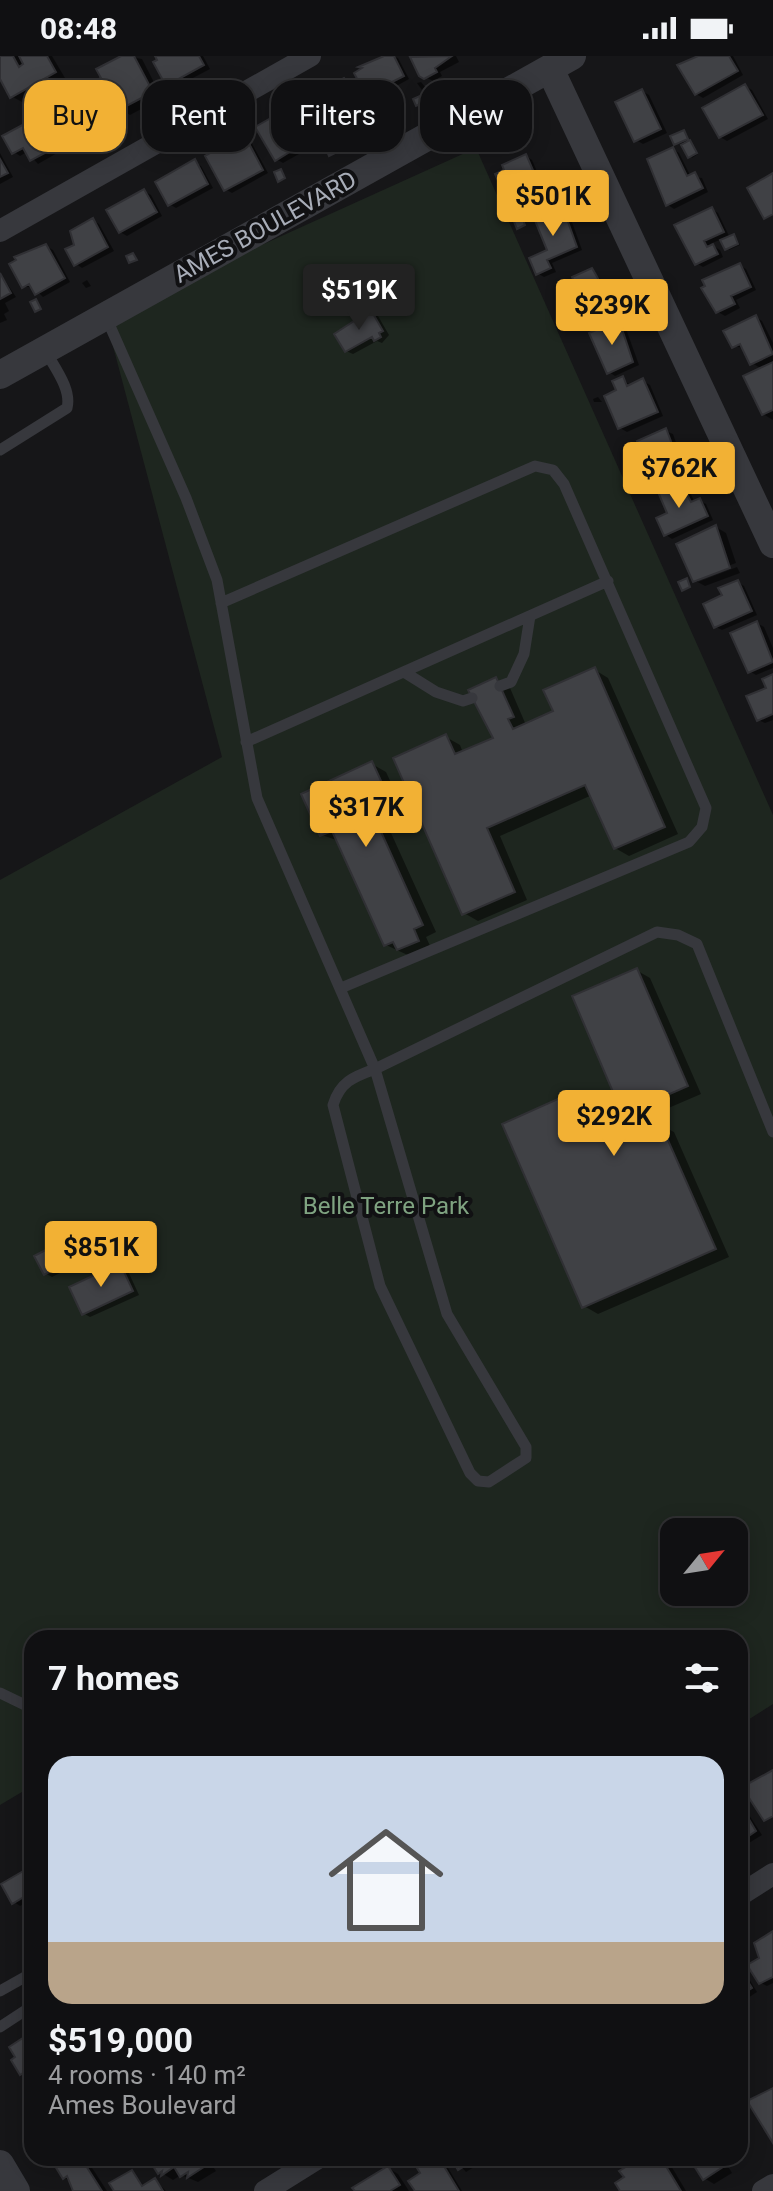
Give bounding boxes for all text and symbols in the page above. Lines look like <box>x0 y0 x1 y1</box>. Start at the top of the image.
text: 08:48 <box>40 11 117 46</box>
chip: Buy <box>24 80 126 152</box>
chip: Rent <box>142 80 255 152</box>
chip: Filters <box>271 80 404 152</box>
chip: New <box>420 80 532 152</box>
street label: AMES BOULEVARD <box>169 165 361 289</box>
pin: $501K <box>497 170 609 238</box>
text: $501K <box>515 181 591 211</box>
pin: $519K <box>303 264 415 332</box>
text: $519K <box>321 275 397 305</box>
pin: $239K <box>556 279 668 347</box>
text: $239K <box>574 290 650 320</box>
pin: $762K <box>623 442 735 510</box>
text: $762K <box>641 453 717 483</box>
pin: $317K <box>310 781 422 849</box>
text: $317K <box>328 792 404 822</box>
pin: $292K <box>558 1090 670 1158</box>
text: $292K <box>576 1101 652 1131</box>
park label: Belle Terre Park <box>303 1192 470 1220</box>
pin: $851K <box>45 1221 157 1289</box>
text: $851K <box>63 1232 139 1262</box>
north arrow <box>660 1518 748 1606</box>
map controls <box>660 1518 748 1606</box>
icon: filters <box>680 1656 724 1700</box>
text: 7 homes <box>48 1658 179 1698</box>
icon: home <box>314 1808 458 1952</box>
text: $519,000 <box>48 2020 193 2060</box>
text: 4 rooms · 140 m² <box>48 2060 246 2090</box>
text: Ames Boulevard <box>48 2090 237 2120</box>

